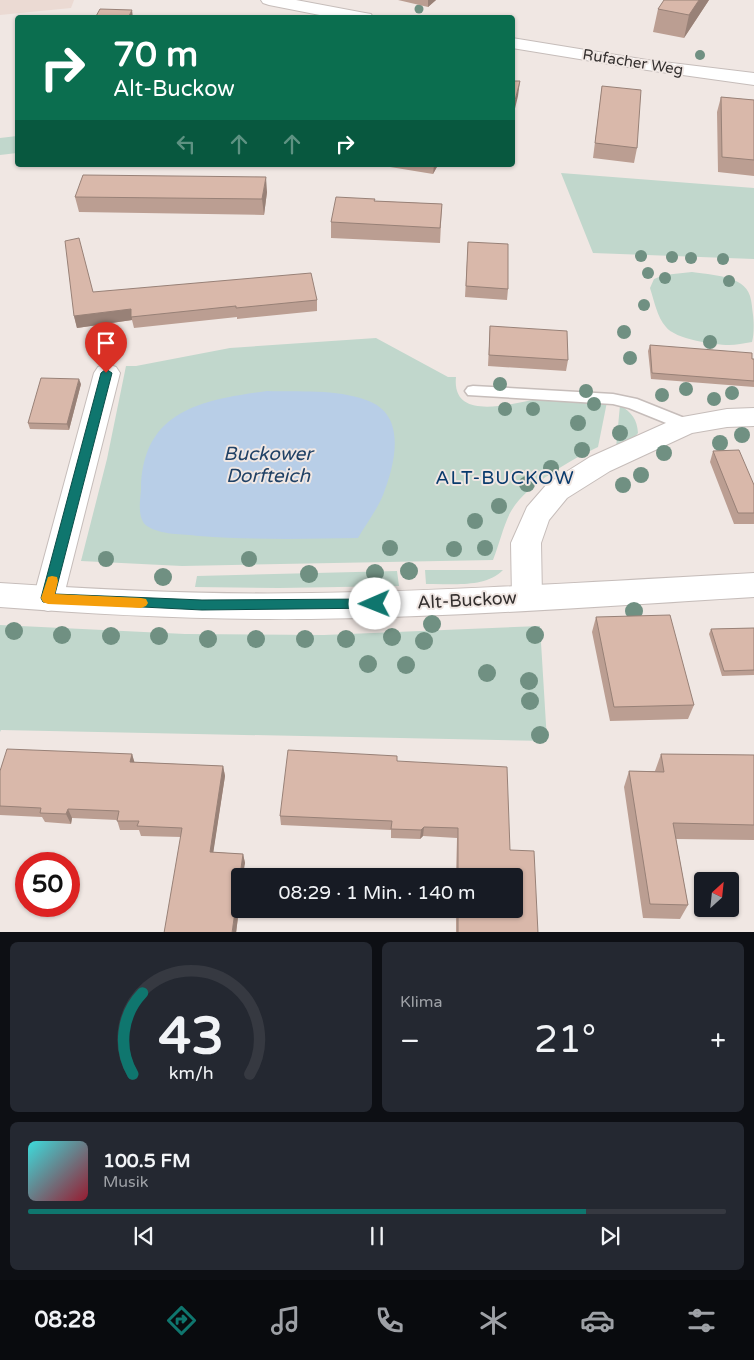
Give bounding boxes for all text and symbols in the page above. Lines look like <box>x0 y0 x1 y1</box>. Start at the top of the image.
text: 70 m <box>113 34 198 76</box>
icon: right <box>30 35 95 100</box>
street label: Rufacher Weg <box>581 45 685 79</box>
text: Alt-Buckow <box>113 76 235 102</box>
icon: left <box>172 130 200 158</box>
icon: ahead <box>225 130 253 158</box>
icon: ahead <box>278 130 306 158</box>
icon: right <box>331 130 359 158</box>
pin <box>85 322 127 373</box>
icon: arrive <box>92 329 120 357</box>
water label: Buckower Dorfteich <box>223 443 315 487</box>
district label: ALT-BUCKOW <box>435 467 575 489</box>
position arrow <box>348 577 400 629</box>
street label: Alt-Buckow <box>417 586 517 614</box>
speed limit sign: 50 <box>15 852 80 917</box>
north arrow <box>694 872 739 918</box>
map controls <box>694 872 739 917</box>
text: 08:29 · 1 Min. · 140 m <box>279 882 475 904</box>
text: Klima <box>400 992 442 1012</box>
text: 43 <box>158 1005 224 1068</box>
text: 21° <box>534 1017 596 1063</box>
text: − <box>400 1024 420 1058</box>
text: + <box>710 1024 726 1058</box>
text: km/h <box>169 1063 213 1084</box>
text: 100.5 FM <box>103 1150 191 1172</box>
text: Musik <box>103 1172 148 1192</box>
icon: previous <box>130 1222 158 1250</box>
icon: pause <box>363 1222 391 1250</box>
icon: next <box>596 1222 624 1250</box>
icon: directions <box>164 1303 199 1338</box>
icon: music <box>268 1303 303 1338</box>
icon: phone <box>372 1303 407 1338</box>
icon: climate <box>476 1303 511 1338</box>
icon: car <box>580 1303 615 1338</box>
icon: filters <box>684 1303 719 1338</box>
text: 08:28 <box>35 1307 95 1333</box>

